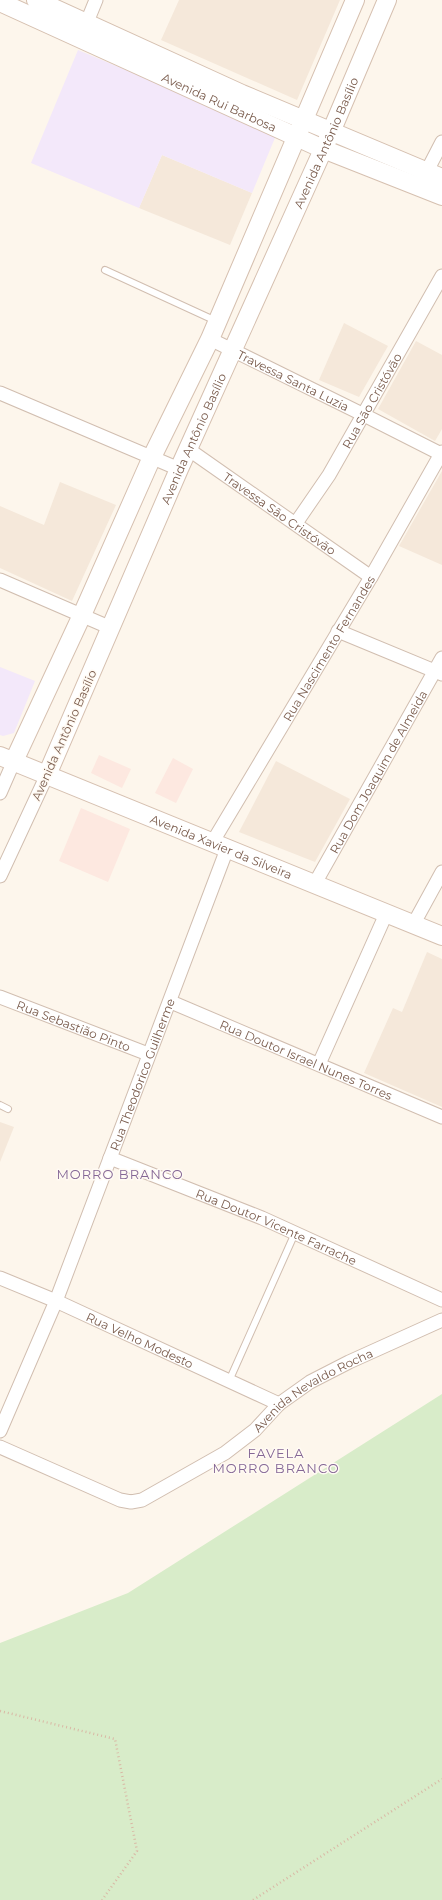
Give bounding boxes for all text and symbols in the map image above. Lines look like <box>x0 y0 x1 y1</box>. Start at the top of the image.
street label: Avenida Rui Barbosa <box>160 69 279 134</box>
street label: Avenida Antônio Basílio <box>290 75 361 211</box>
street label: Travessa Santa Luzia <box>235 346 352 414</box>
street label: Rua São Cristóvão <box>338 350 404 451</box>
street label: Avenida Antônio Basílio <box>157 371 229 506</box>
street label: Travessa São Cristóvão <box>221 469 339 558</box>
street label: Rua Nascimento Fernandes <box>279 572 378 724</box>
street label: Avenida Antônio Basílio <box>28 667 100 803</box>
street label: Rua Dom Joaquim de Almeida <box>326 687 430 856</box>
street label: Avenida Xavier da Silveira <box>148 811 294 882</box>
street label: Rua Theodorico Guilherme <box>106 996 177 1153</box>
street label: Rua Sebastião Pinto <box>15 997 133 1054</box>
street label: Rua Doutor Israel Nunes Torres <box>218 1016 395 1103</box>
district label: MORRO BRANCO <box>56 1166 184 1182</box>
street label: Rua Doutor Vicente Farrache <box>194 1185 359 1268</box>
street label: Rua Velho Modesto <box>84 1309 196 1371</box>
street label: Avenida Nevaldo Rocha <box>250 1345 375 1435</box>
district label: FAVELA MORRO BRANCO <box>212 1445 340 1476</box>

